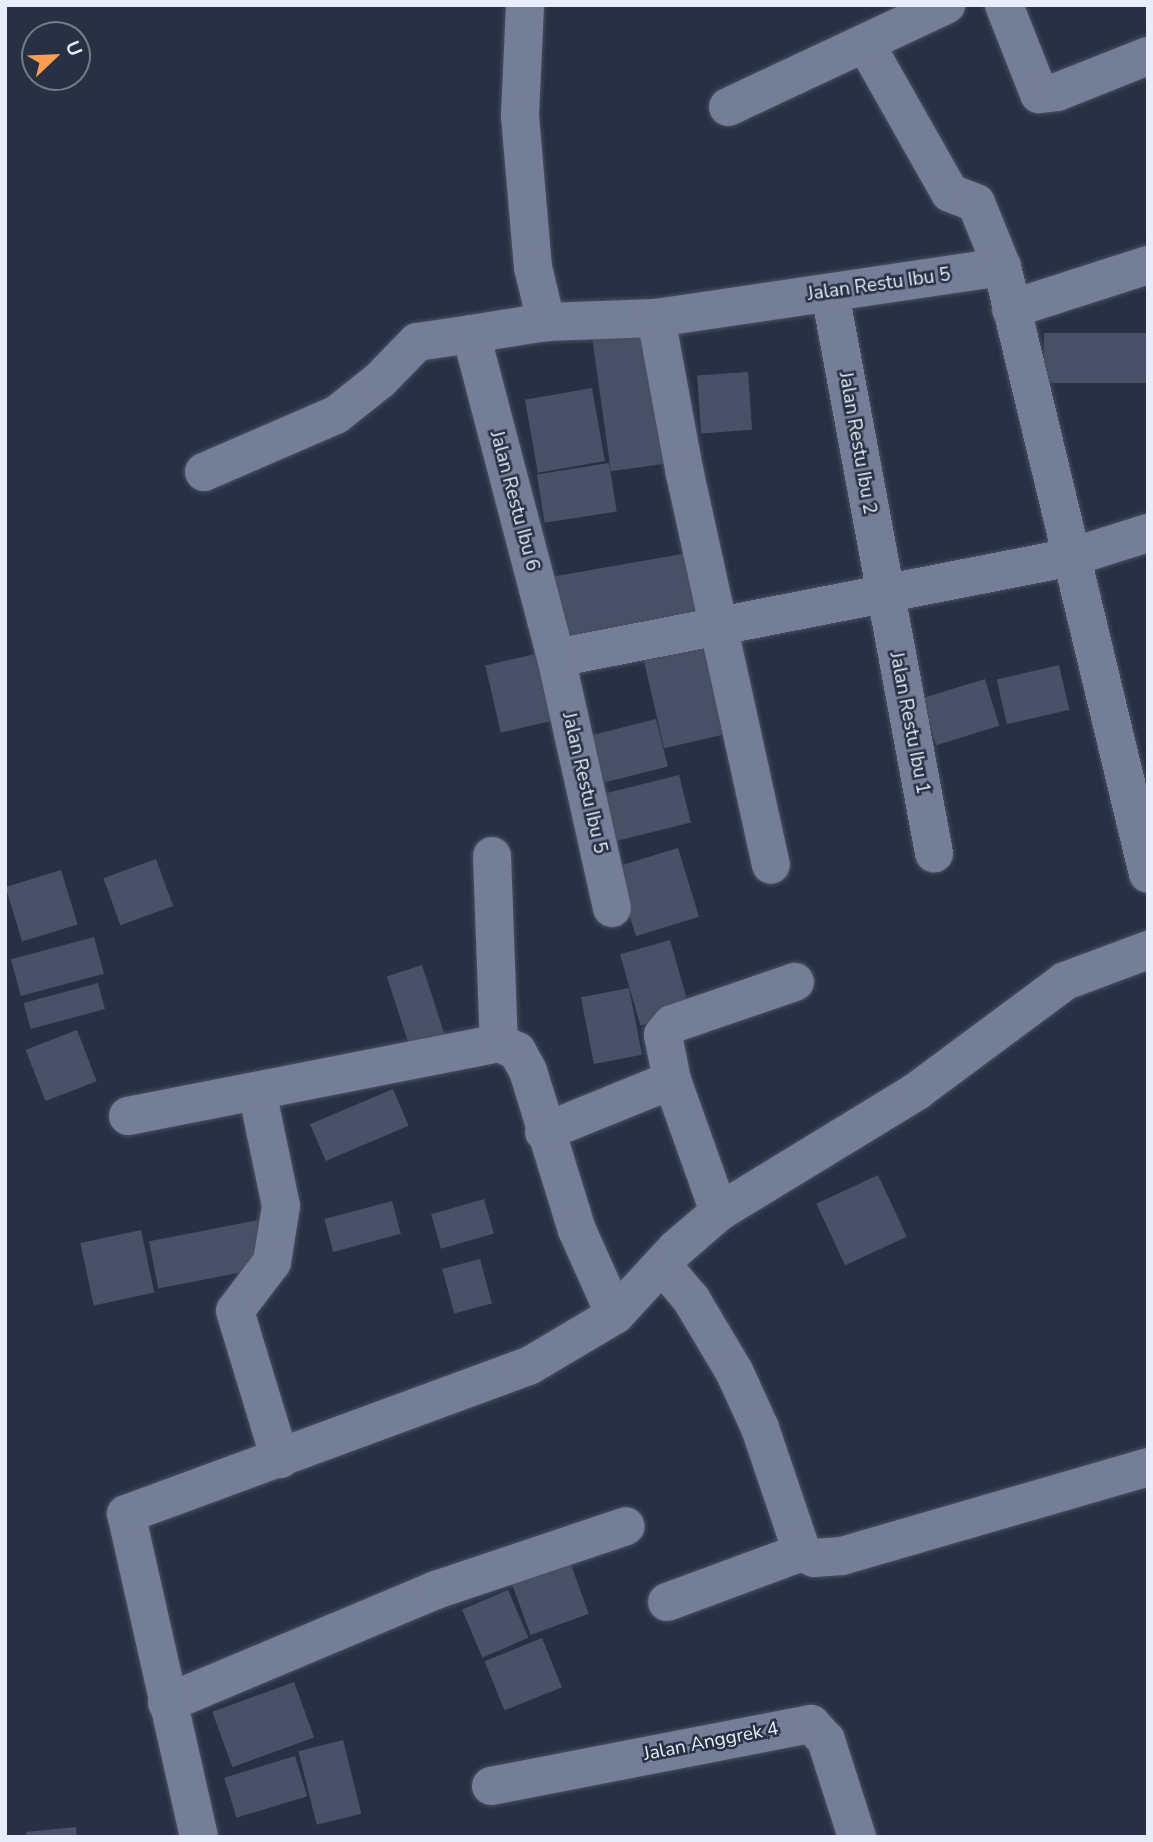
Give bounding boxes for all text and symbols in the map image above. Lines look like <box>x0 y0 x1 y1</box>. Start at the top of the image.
north arrow <box>21 21 91 91</box>
text: U <box>59 37 88 60</box>
street label: Jalan Restu Ibu 5 <box>806 264 952 306</box>
street label: Jalan Restu Ibu 2 <box>833 370 881 516</box>
street label: Jalan Restu Ibu 6 <box>484 428 544 574</box>
street label: Jalan Restu Ibu 1 <box>884 650 934 796</box>
street label: Jalan Restu Ibu 5 <box>557 710 611 856</box>
street label: Jalan Anggrek 4 <box>642 1718 780 1766</box>

